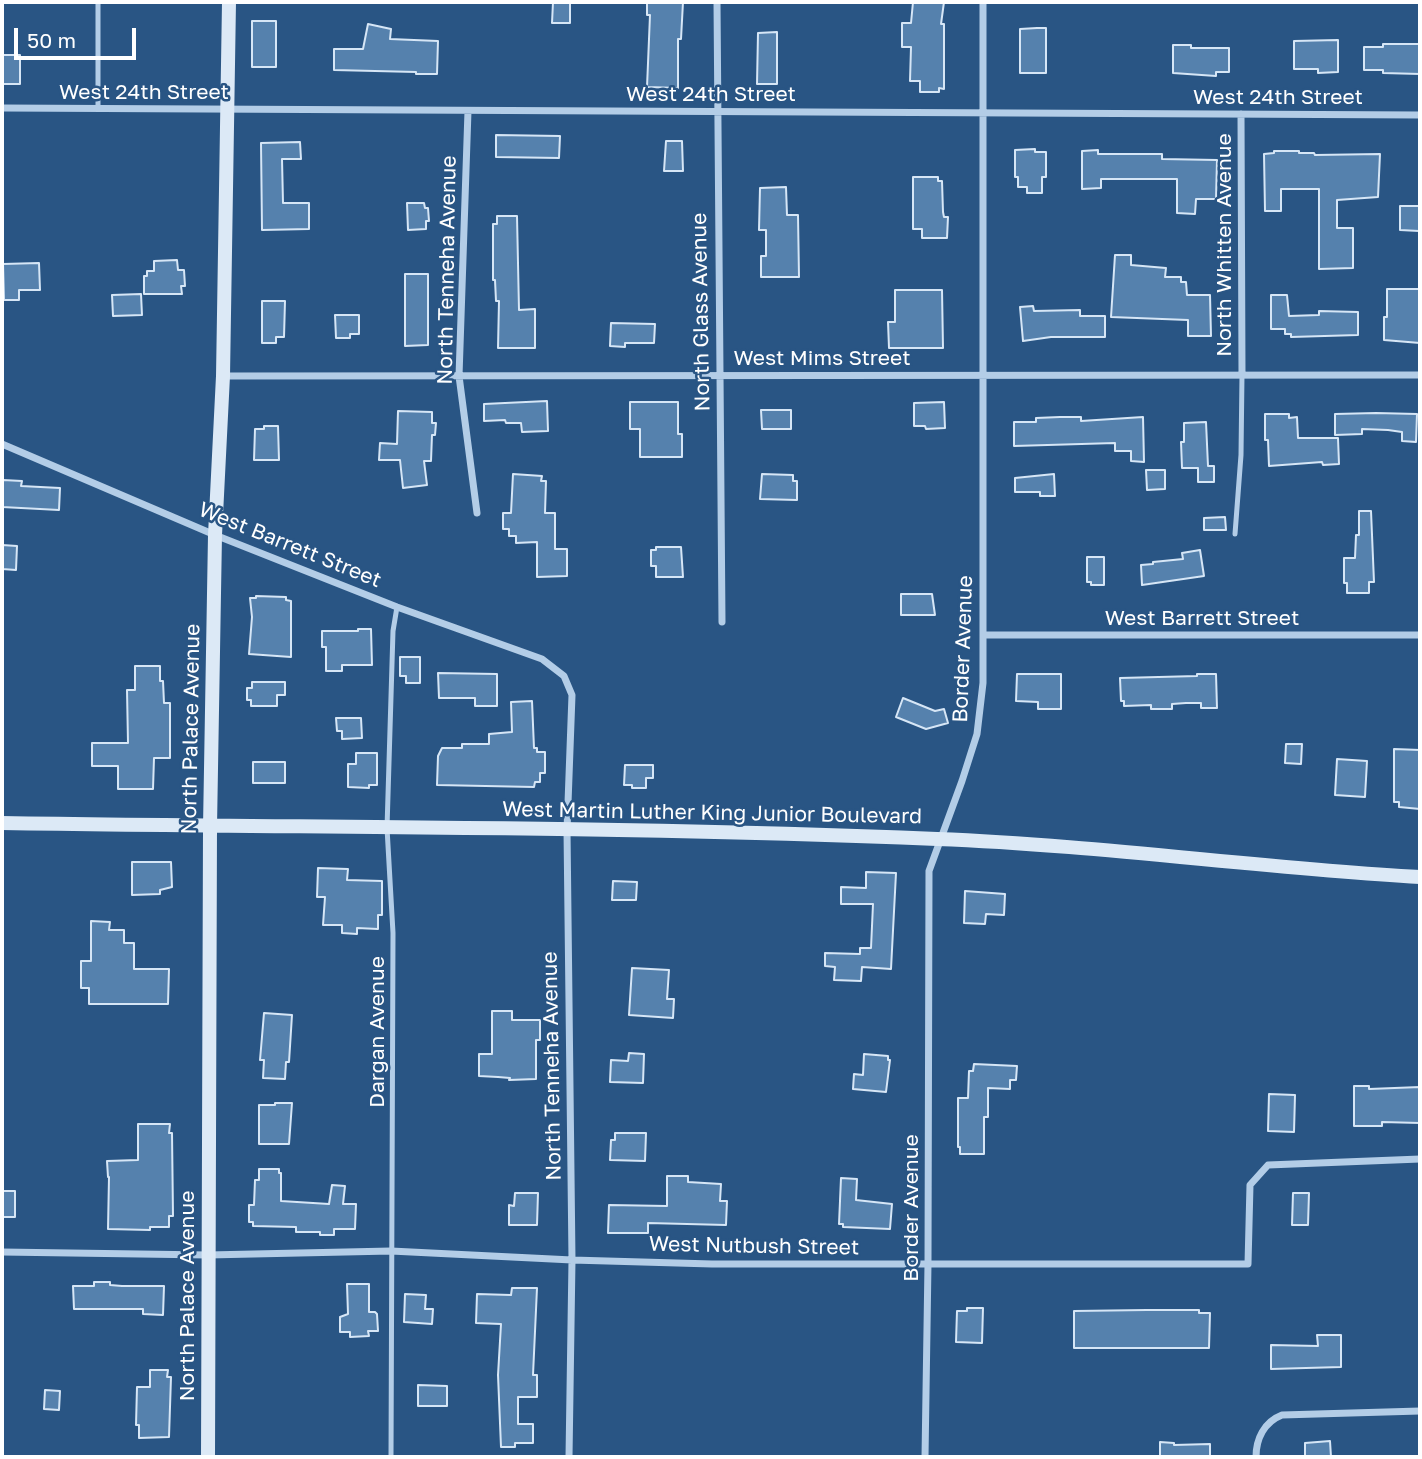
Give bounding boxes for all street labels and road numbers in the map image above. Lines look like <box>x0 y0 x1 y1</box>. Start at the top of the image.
street label: West 24th Street <box>59 79 229 105</box>
street label: West 24th Street <box>626 81 796 107</box>
street label: West 24th Street <box>1193 84 1363 110</box>
street label: North Whitten Avenue <box>1211 133 1237 357</box>
street label: North Tenneha Avenue <box>432 155 462 385</box>
street label: North Glass Avenue <box>687 212 715 412</box>
street label: West Mims Street <box>733 345 911 371</box>
street label: West Barrett Street <box>195 497 385 593</box>
street label: Border Avenue <box>948 575 978 723</box>
street label: West Barrett Street <box>1105 605 1299 631</box>
street label: North Palace Avenue <box>177 623 205 835</box>
street label: West Martin Luther King Junior Boulevard <box>502 797 922 829</box>
street label: North Tenneha Avenue <box>537 951 567 1181</box>
street label: Dargan Avenue <box>364 956 390 1108</box>
street label: Border Avenue <box>898 1134 924 1282</box>
street label: North Palace Avenue <box>174 1191 200 1401</box>
street label: West Nutbush Street <box>649 1232 859 1260</box>

